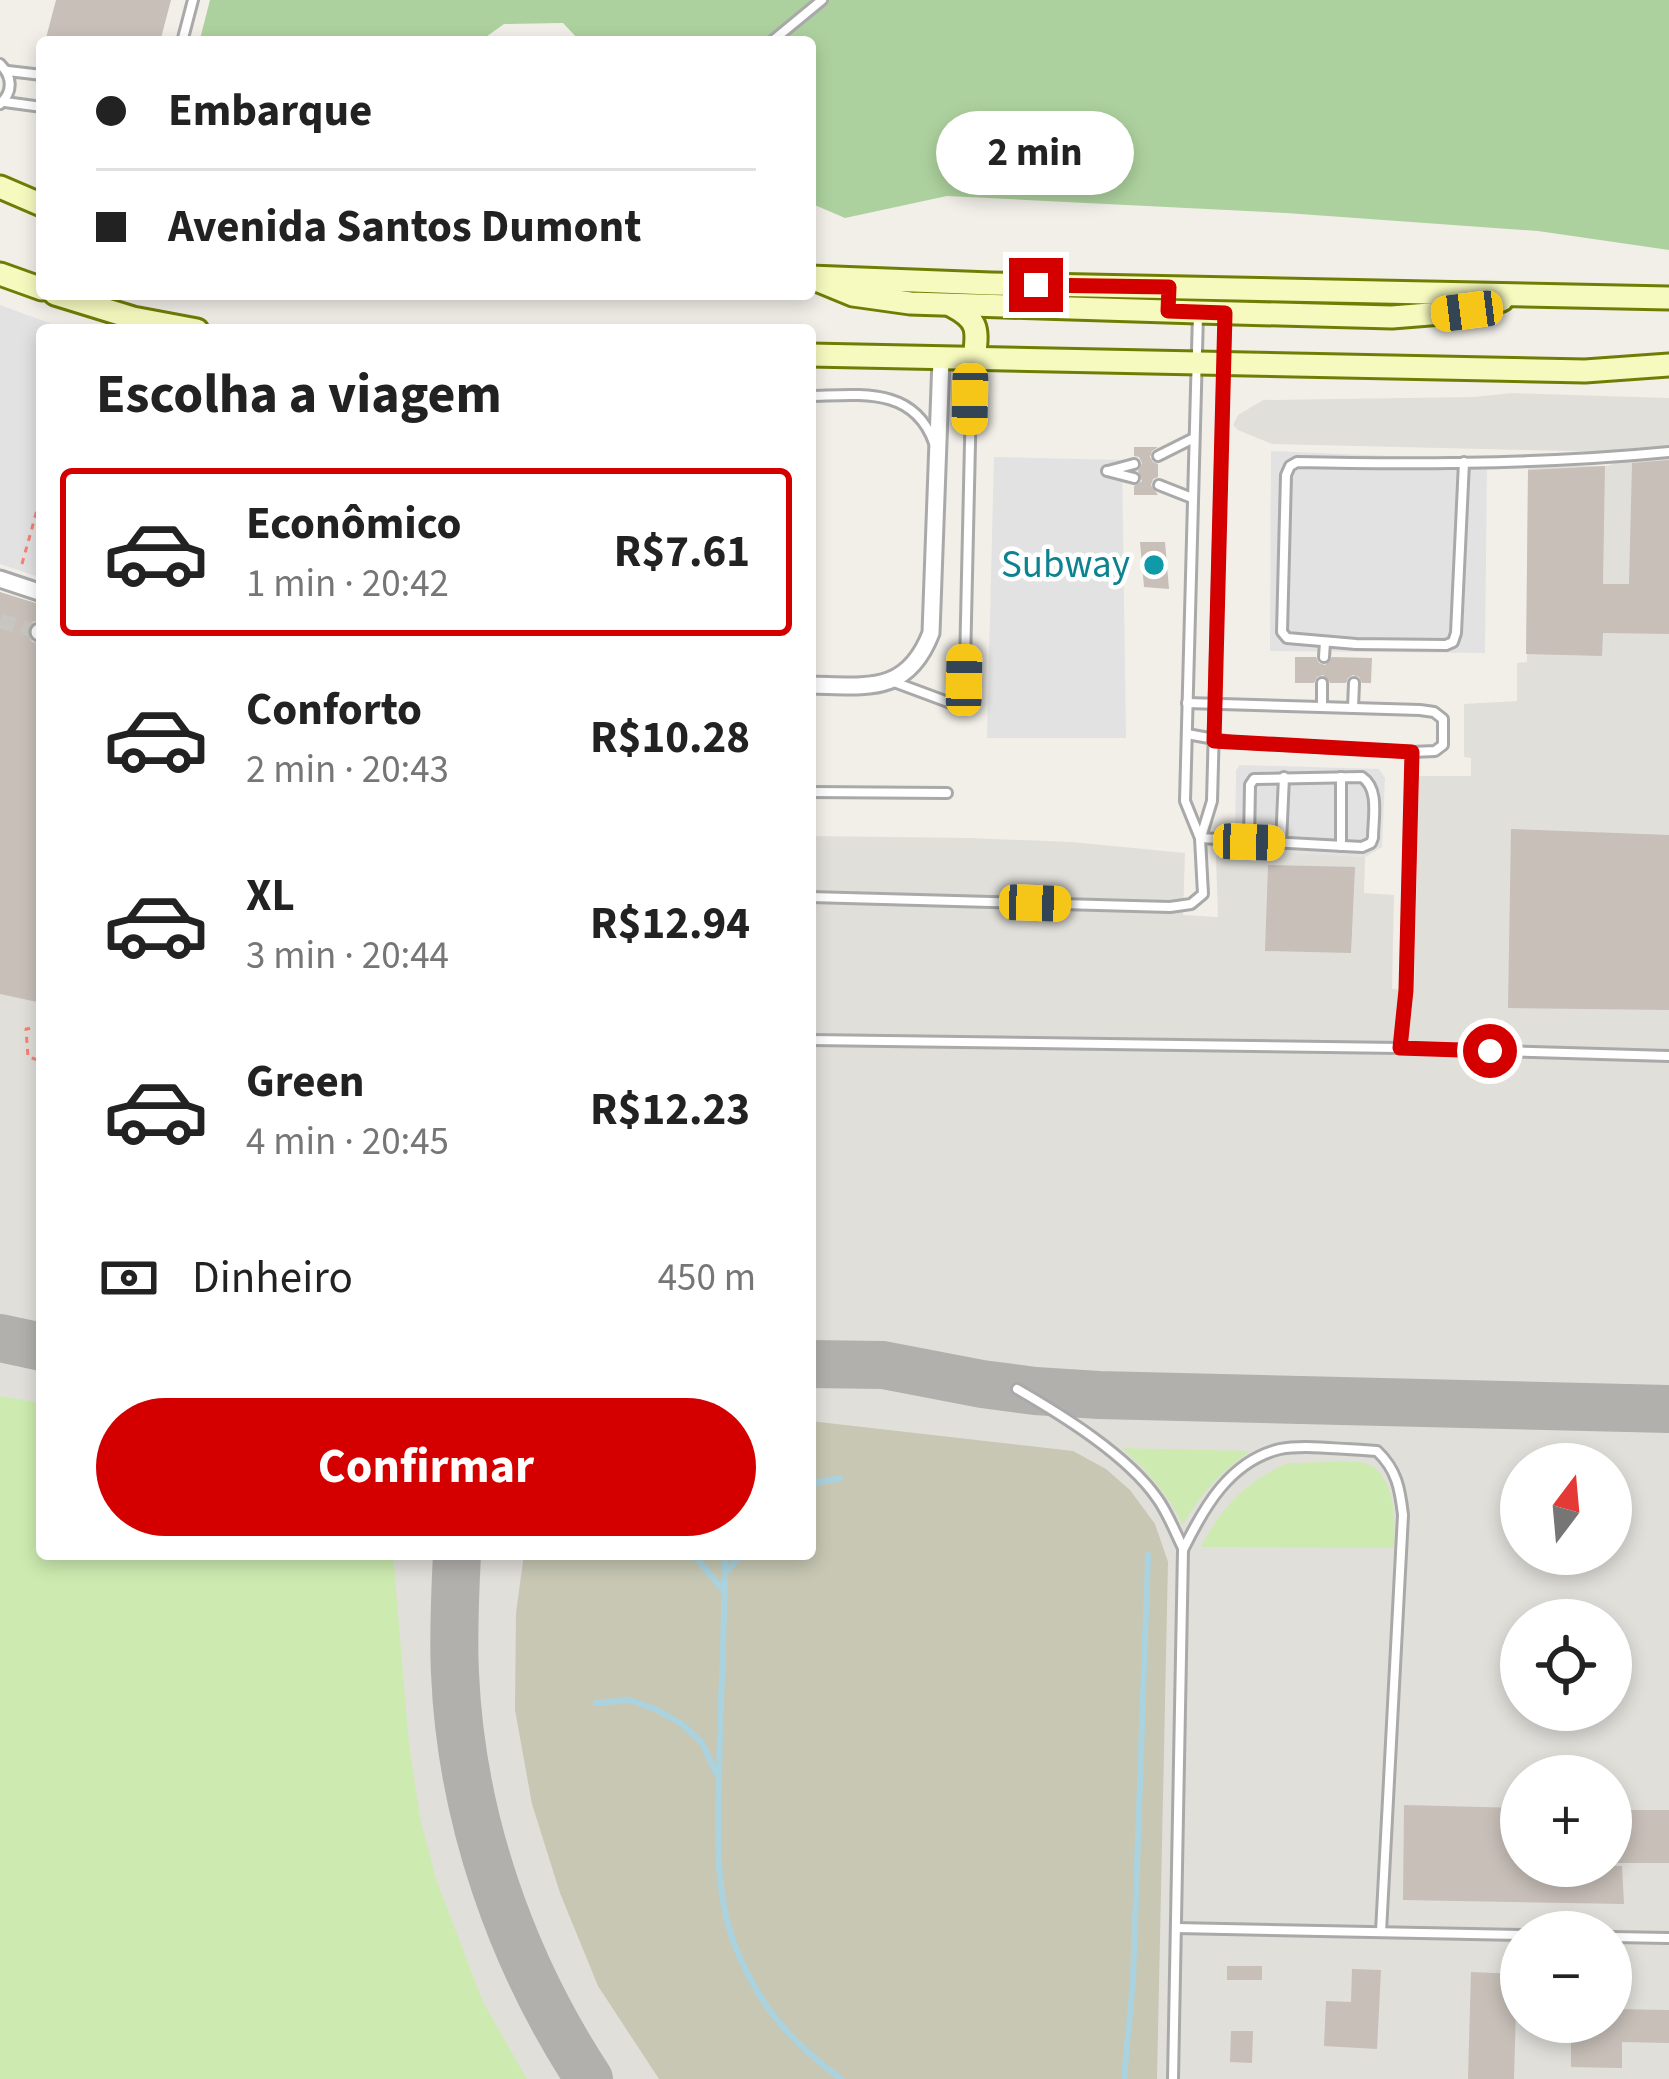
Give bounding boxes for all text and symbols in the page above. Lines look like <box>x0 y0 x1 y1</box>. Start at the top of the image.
text: Embarque <box>168 79 372 143</box>
callout: 2 min <box>937 111 1135 195</box>
text: 2 min <box>988 125 1082 181</box>
text: Avenida Santos Dumont <box>168 195 641 259</box>
route end <box>1009 258 1063 312</box>
car <box>1429 289 1505 333</box>
text: Escolha a viagem <box>96 357 502 434</box>
car <box>951 363 989 435</box>
text: Econômico <box>246 492 462 556</box>
icon: car <box>102 498 210 606</box>
text: R$7.61 <box>614 520 750 584</box>
place label: Subway <box>1001 537 1130 593</box>
marker: Subway <box>1141 552 1167 578</box>
text: 1 min · 20:42 <box>246 556 449 612</box>
car <box>945 644 983 716</box>
text: Conforto <box>246 678 422 742</box>
icon: car <box>102 684 210 792</box>
text: R$10.28 <box>590 706 750 770</box>
text: 2 min · 20:43 <box>246 742 449 798</box>
car <box>1212 823 1286 861</box>
text: XL <box>246 864 295 928</box>
icon: car <box>102 870 210 978</box>
car <box>998 884 1072 922</box>
text: R$12.94 <box>590 892 750 956</box>
text: 3 min · 20:44 <box>246 928 449 984</box>
route start <box>1463 1024 1517 1078</box>
text: Green <box>246 1050 365 1114</box>
icon: car <box>102 1056 210 1164</box>
text: R$12.23 <box>590 1078 750 1142</box>
text: 4 min · 20:45 <box>246 1114 449 1170</box>
icon: cash <box>96 1245 162 1311</box>
text: Dinheiro <box>192 1246 353 1310</box>
text: 450 m <box>658 1250 756 1306</box>
button: Confirmar <box>96 1398 756 1536</box>
north arrow <box>1500 1443 1632 1575</box>
map controls <box>1500 1443 1632 2043</box>
button: locate <box>1500 1599 1632 1731</box>
button: + <box>1500 1755 1632 1887</box>
button: − <box>1500 1911 1632 2043</box>

